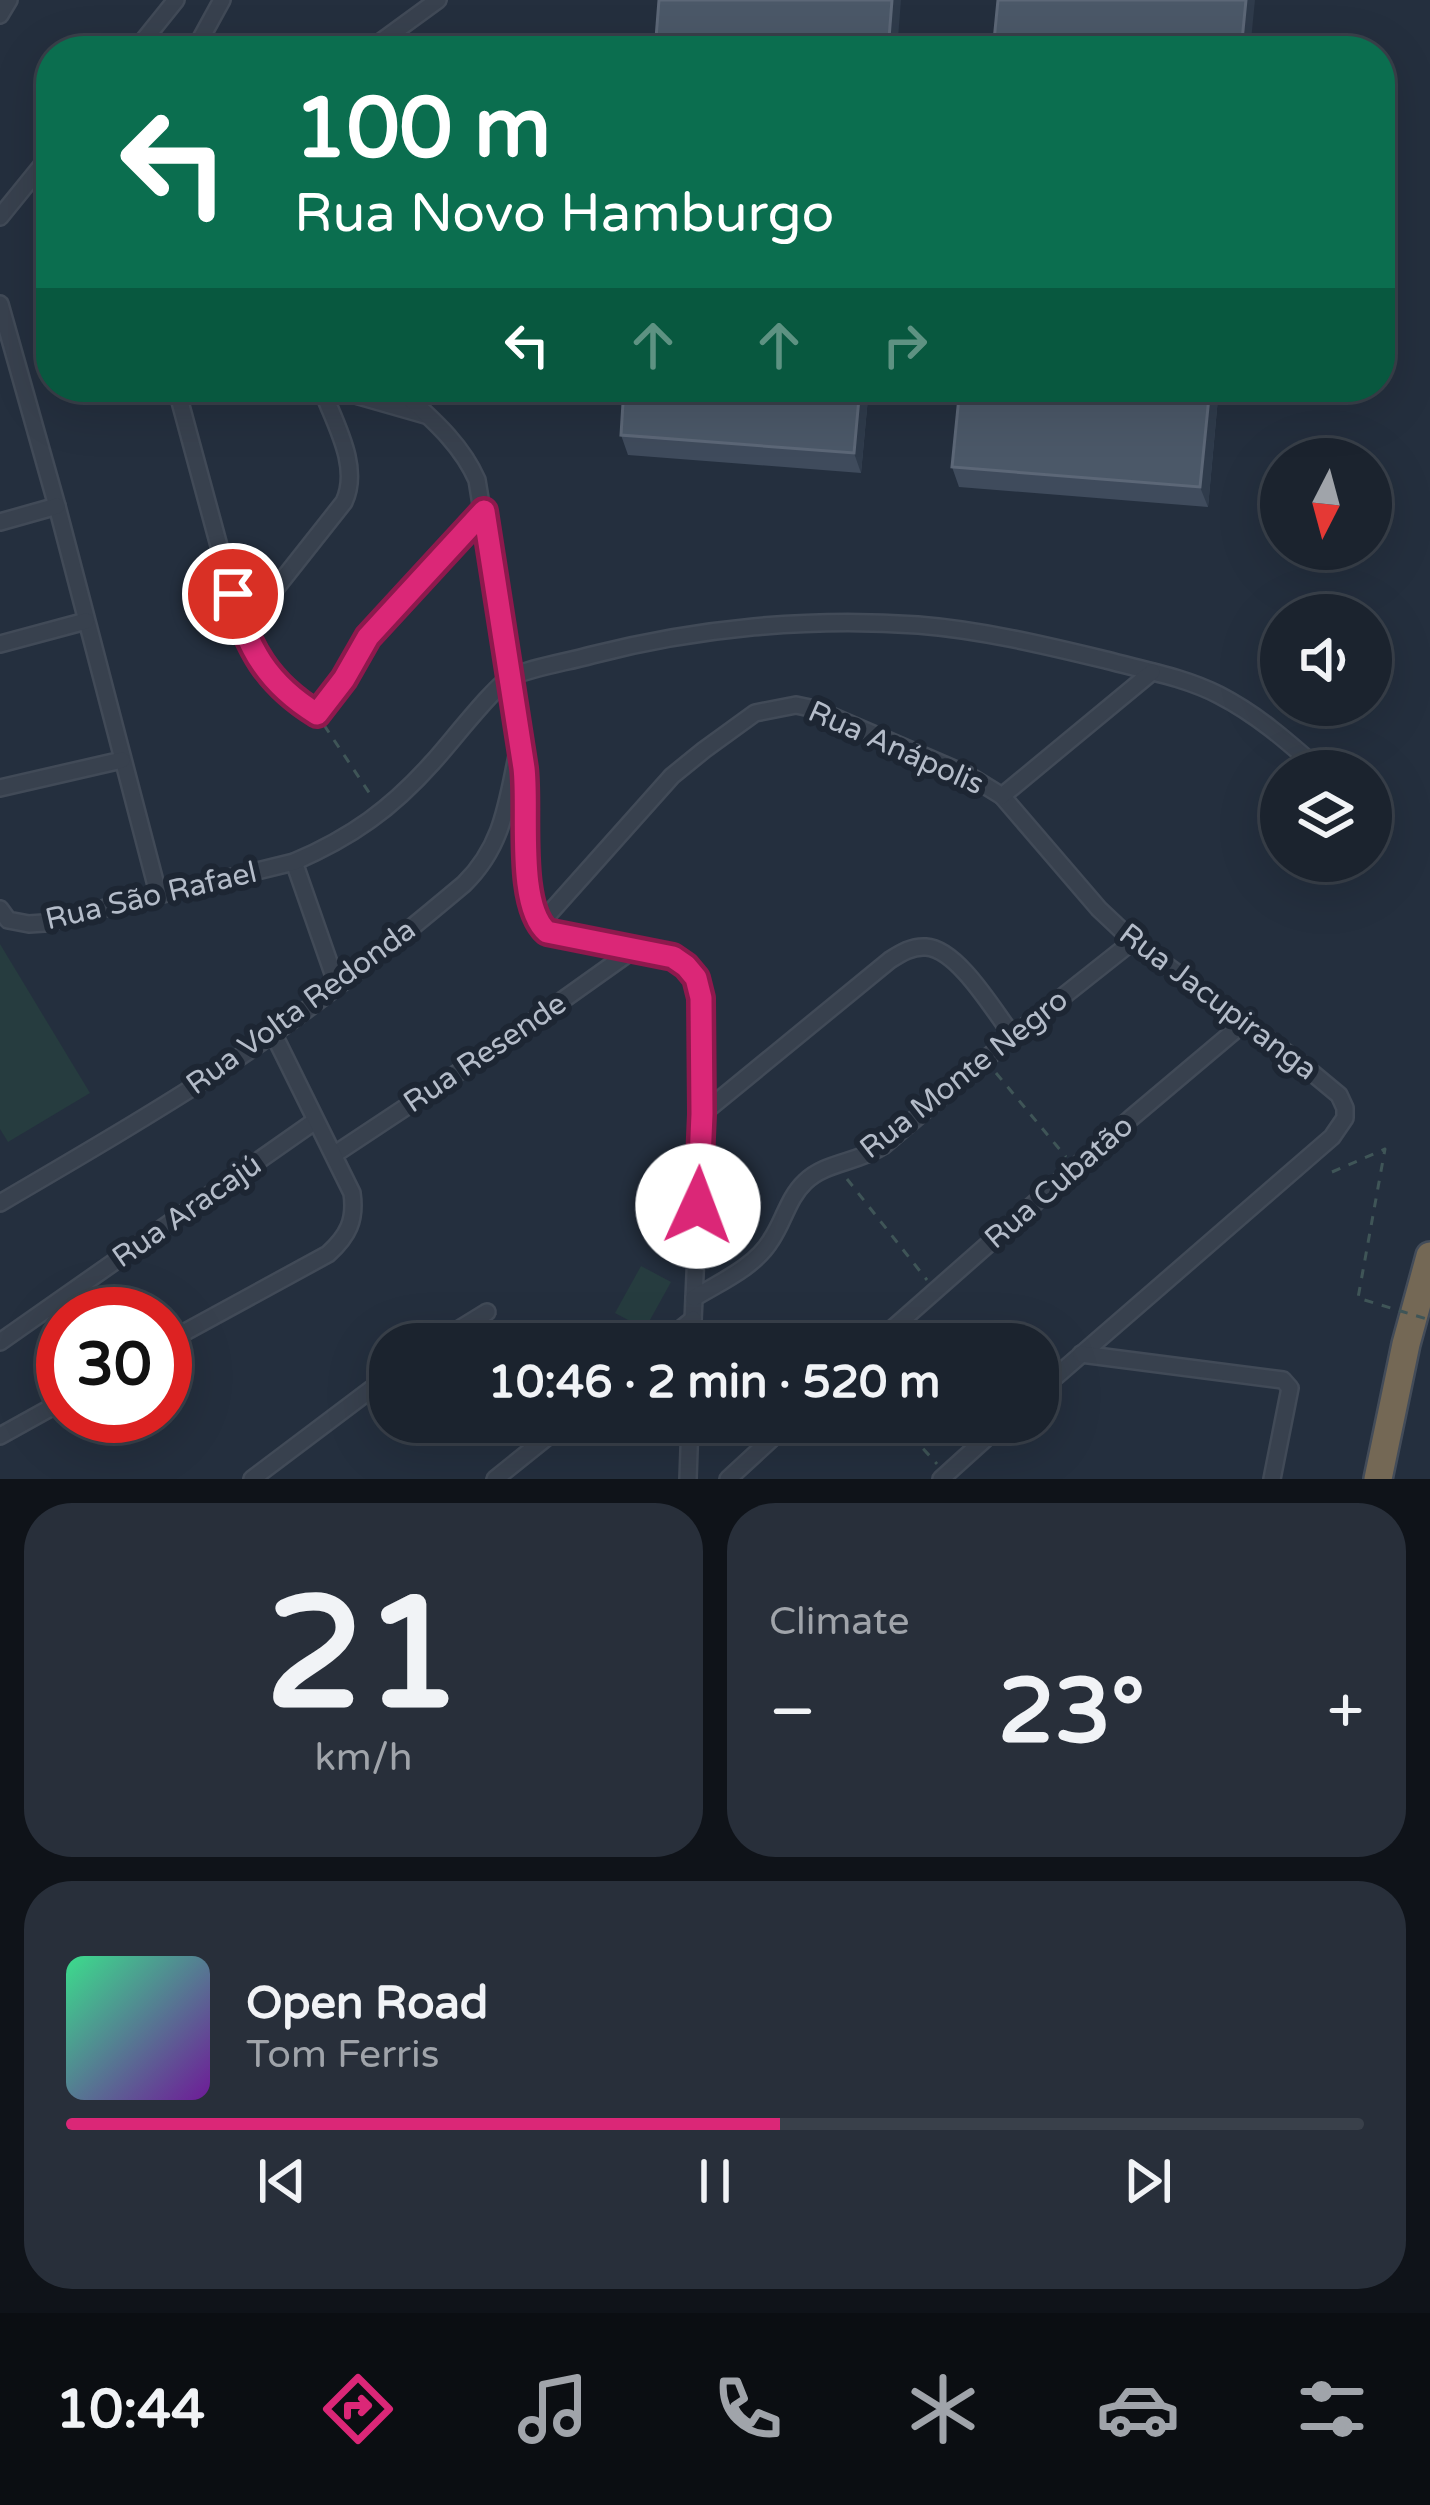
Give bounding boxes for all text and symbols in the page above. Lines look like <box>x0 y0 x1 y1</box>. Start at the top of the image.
text: 100 m <box>294 79 551 180</box>
icon: left <box>96 84 252 240</box>
text: Rua Novo Hamburgo <box>294 181 834 246</box>
icon: left <box>494 312 560 378</box>
icon: ahead <box>620 312 686 378</box>
icon: ahead <box>746 312 812 378</box>
icon: right <box>872 312 938 378</box>
north arrow <box>1260 438 1392 570</box>
map controls <box>1260 438 1392 882</box>
pin <box>182 543 284 645</box>
icon: arrive <box>200 561 266 627</box>
button: sound <box>1260 594 1392 726</box>
street label: Rua Anápolis <box>803 693 989 803</box>
button: layers <box>1260 750 1392 882</box>
street label: Rua São Rafael <box>42 854 260 938</box>
street label: Rua Volta Redonda <box>179 911 423 1103</box>
street label: Rua Jacupiranga <box>1112 916 1324 1088</box>
street label: Rua Monte Negro <box>853 981 1075 1167</box>
street label: Rua Resende <box>397 985 573 1121</box>
street label: Rua Cubatão <box>977 1107 1141 1257</box>
position arrow <box>635 1143 761 1269</box>
street label: Rua Aracajú <box>105 1146 269 1276</box>
speed limit sign: 30 <box>36 1287 192 1443</box>
text: 10:46 · 2 min · 520 m <box>488 1356 940 1410</box>
text: 21 <box>266 1562 461 1750</box>
text: Climate <box>769 1598 909 1645</box>
text: 23° <box>998 1658 1145 1767</box>
text: − <box>769 1672 816 1752</box>
text: + <box>1327 1672 1364 1752</box>
text: km/h <box>314 1734 413 1781</box>
text: Open Road <box>246 1977 488 2031</box>
text: Tom Ferris <box>246 2031 439 2078</box>
icon: previous <box>249 2148 315 2214</box>
icon: pause <box>682 2148 748 2214</box>
icon: next <box>1115 2148 1181 2214</box>
icon: directions <box>316 2367 400 2451</box>
icon: music <box>511 2367 595 2451</box>
icon: phone <box>706 2367 790 2451</box>
icon: climate <box>901 2367 985 2451</box>
icon: car <box>1096 2367 1180 2451</box>
icon: filters <box>1290 2367 1374 2451</box>
text: 10:44 <box>55 2377 205 2442</box>

